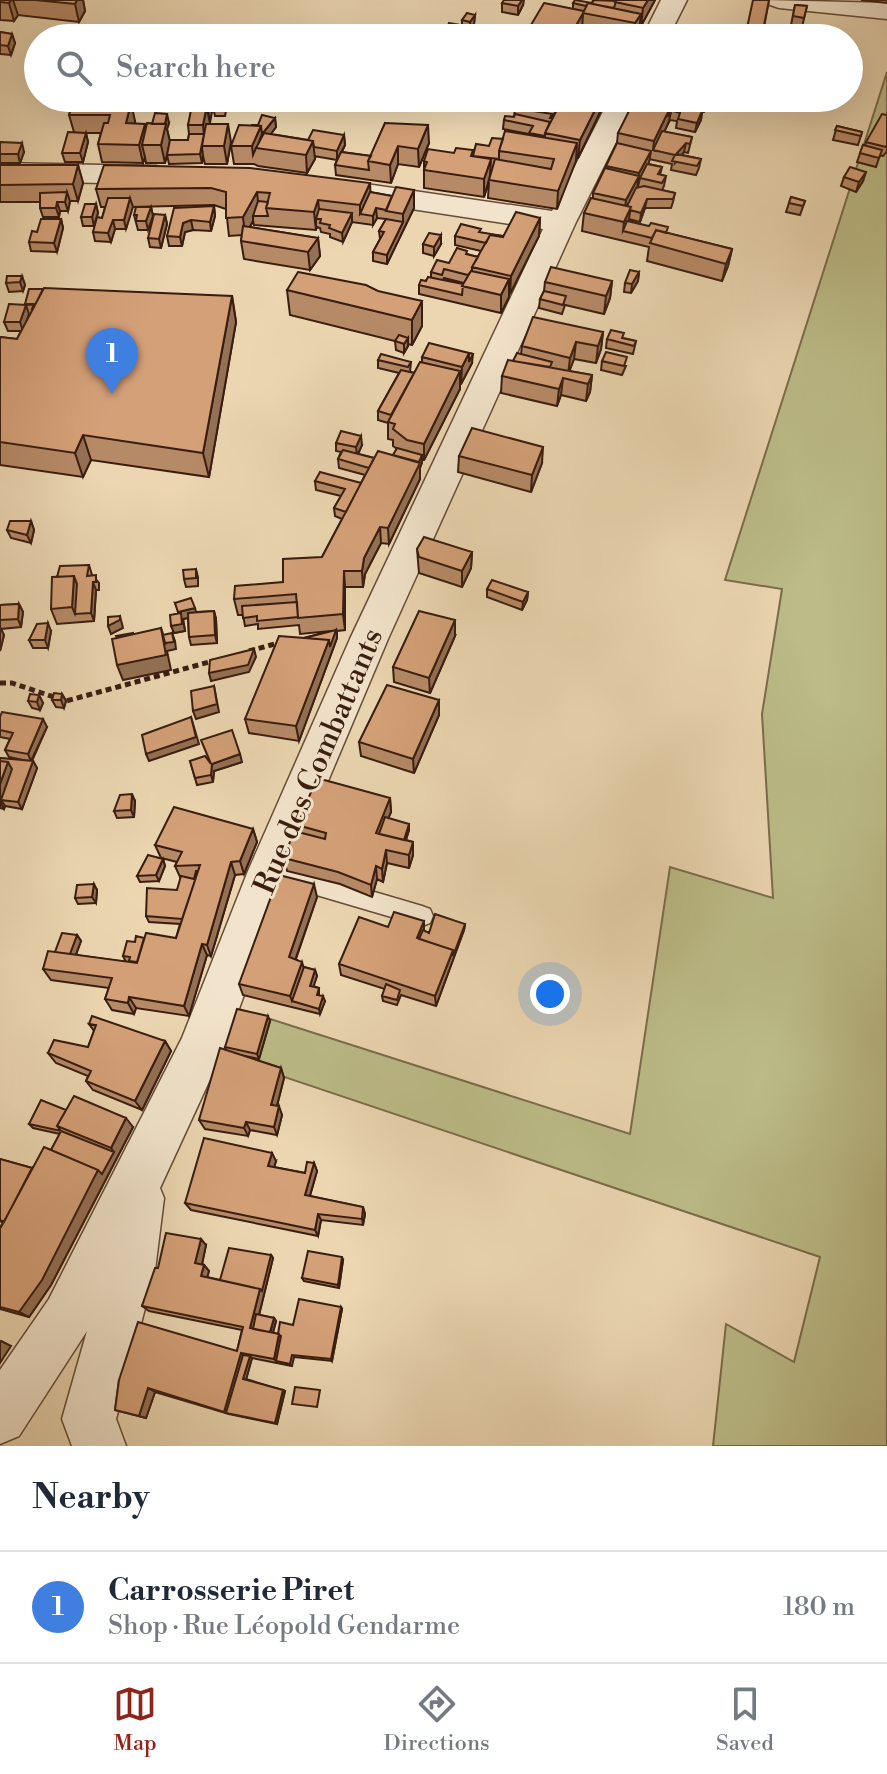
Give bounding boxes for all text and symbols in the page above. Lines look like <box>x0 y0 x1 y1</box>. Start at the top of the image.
search box <box>24 24 863 112</box>
icon: search <box>52 46 96 90</box>
text: Search here <box>116 49 276 87</box>
pin: 1 <box>86 328 138 394</box>
street label: Rue des Combattants <box>246 623 392 900</box>
your location <box>530 974 570 1014</box>
text: Nearby <box>32 1477 150 1519</box>
text: Carrosserie Piret <box>108 1572 354 1610</box>
text: 1 <box>52 1591 64 1623</box>
text: 180 m <box>783 1591 855 1623</box>
text: Shop · Rue Léopold Gendarme <box>108 1610 460 1642</box>
tab: Map <box>113 1682 157 1757</box>
tab: Directions <box>384 1682 490 1757</box>
tab: Saved <box>716 1682 774 1757</box>

